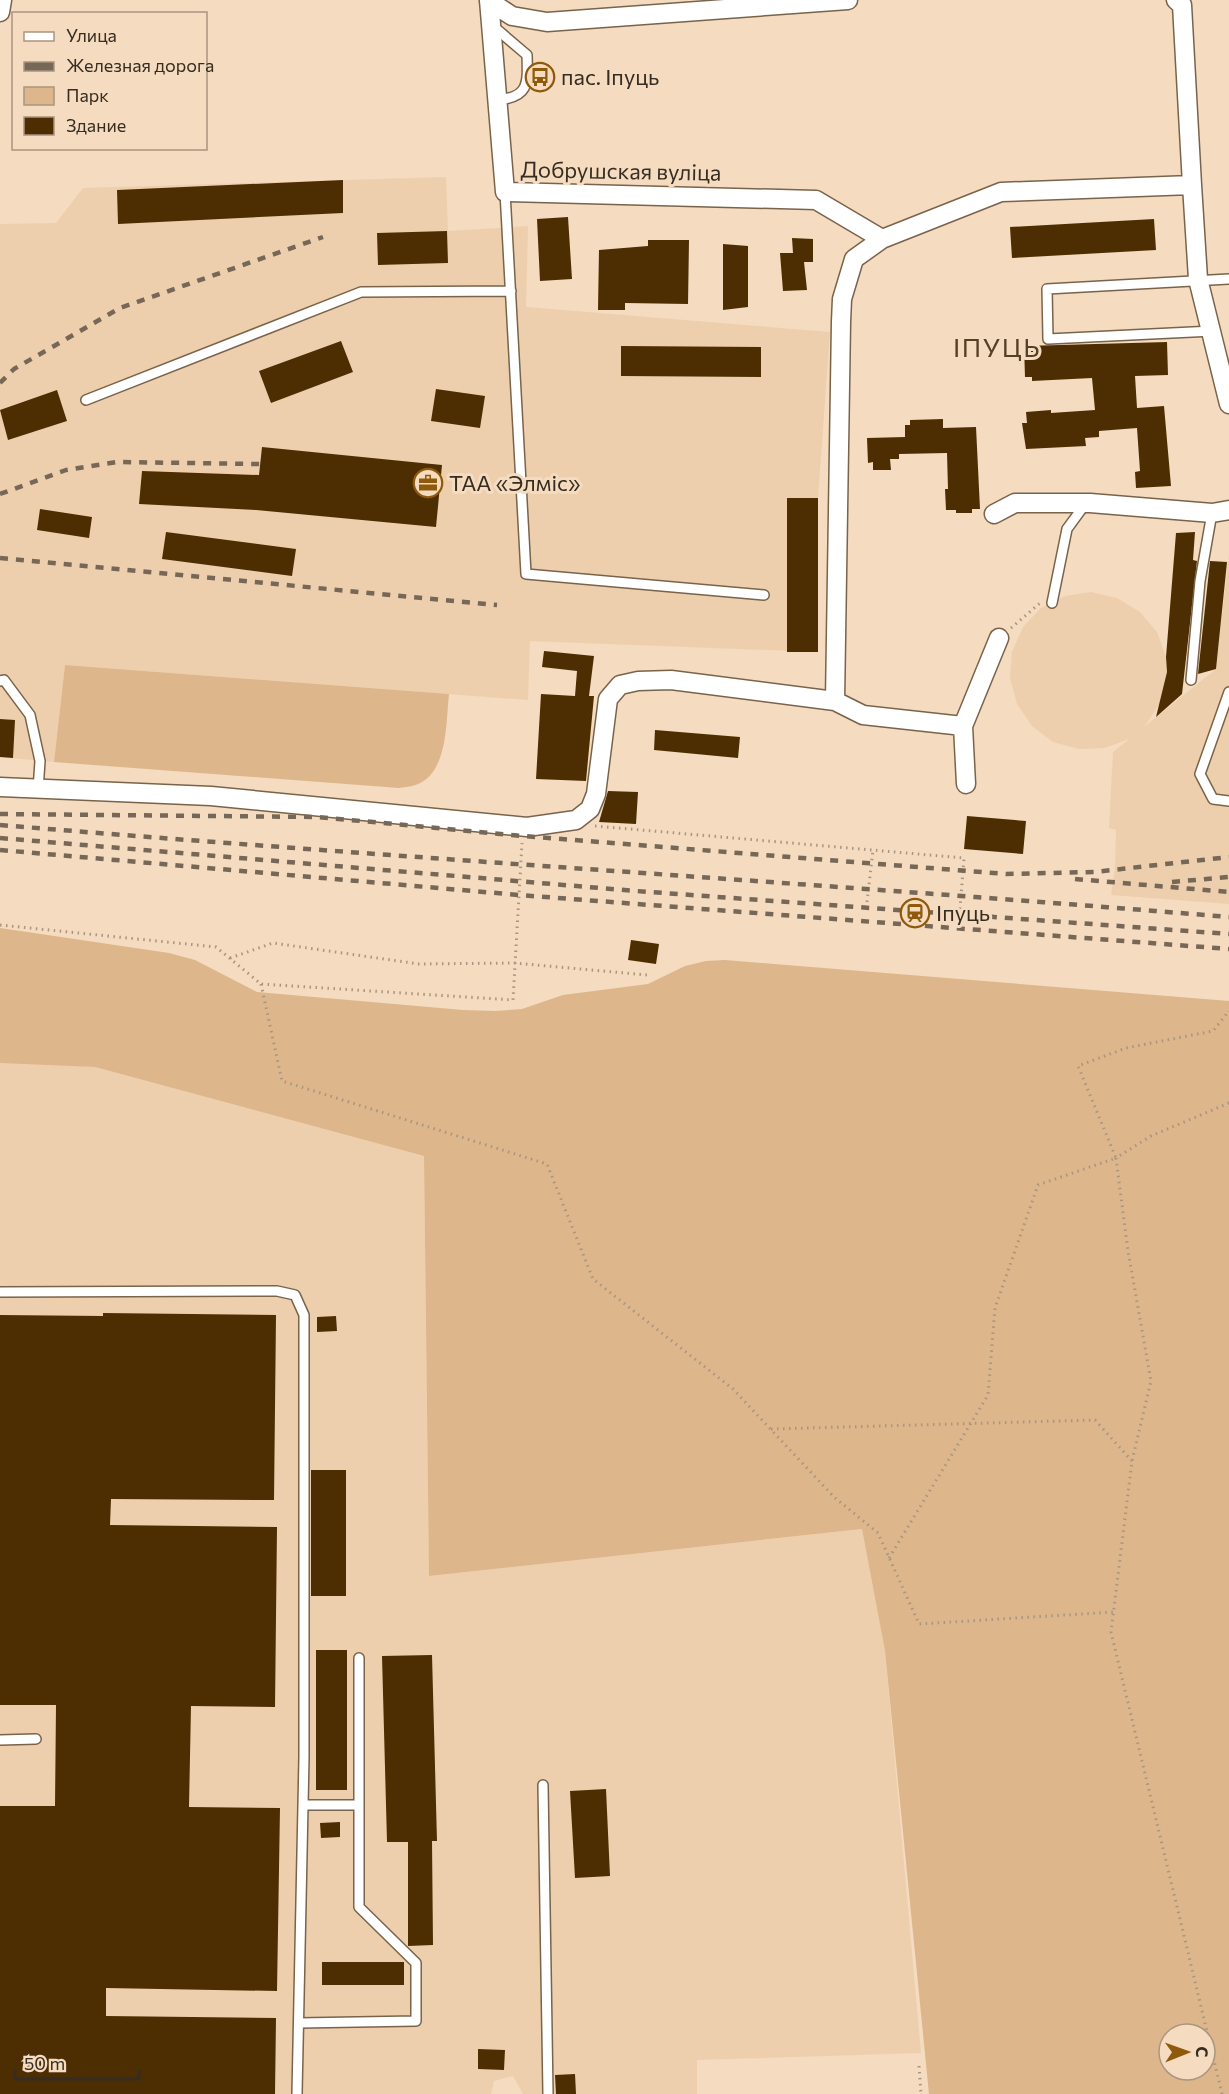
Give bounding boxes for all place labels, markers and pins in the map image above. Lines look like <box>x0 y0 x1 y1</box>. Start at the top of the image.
bus stop icon: пас. Іпуць <box>524 61 556 93</box>
place label: пас. Іпуць <box>561 63 659 90</box>
office icon: ТАА «Элміс» <box>412 467 444 499</box>
place label: ТАА «Элміс» <box>449 469 580 496</box>
station icon: Іпуць <box>899 897 931 929</box>
place label: Іпуць <box>936 899 990 926</box>

